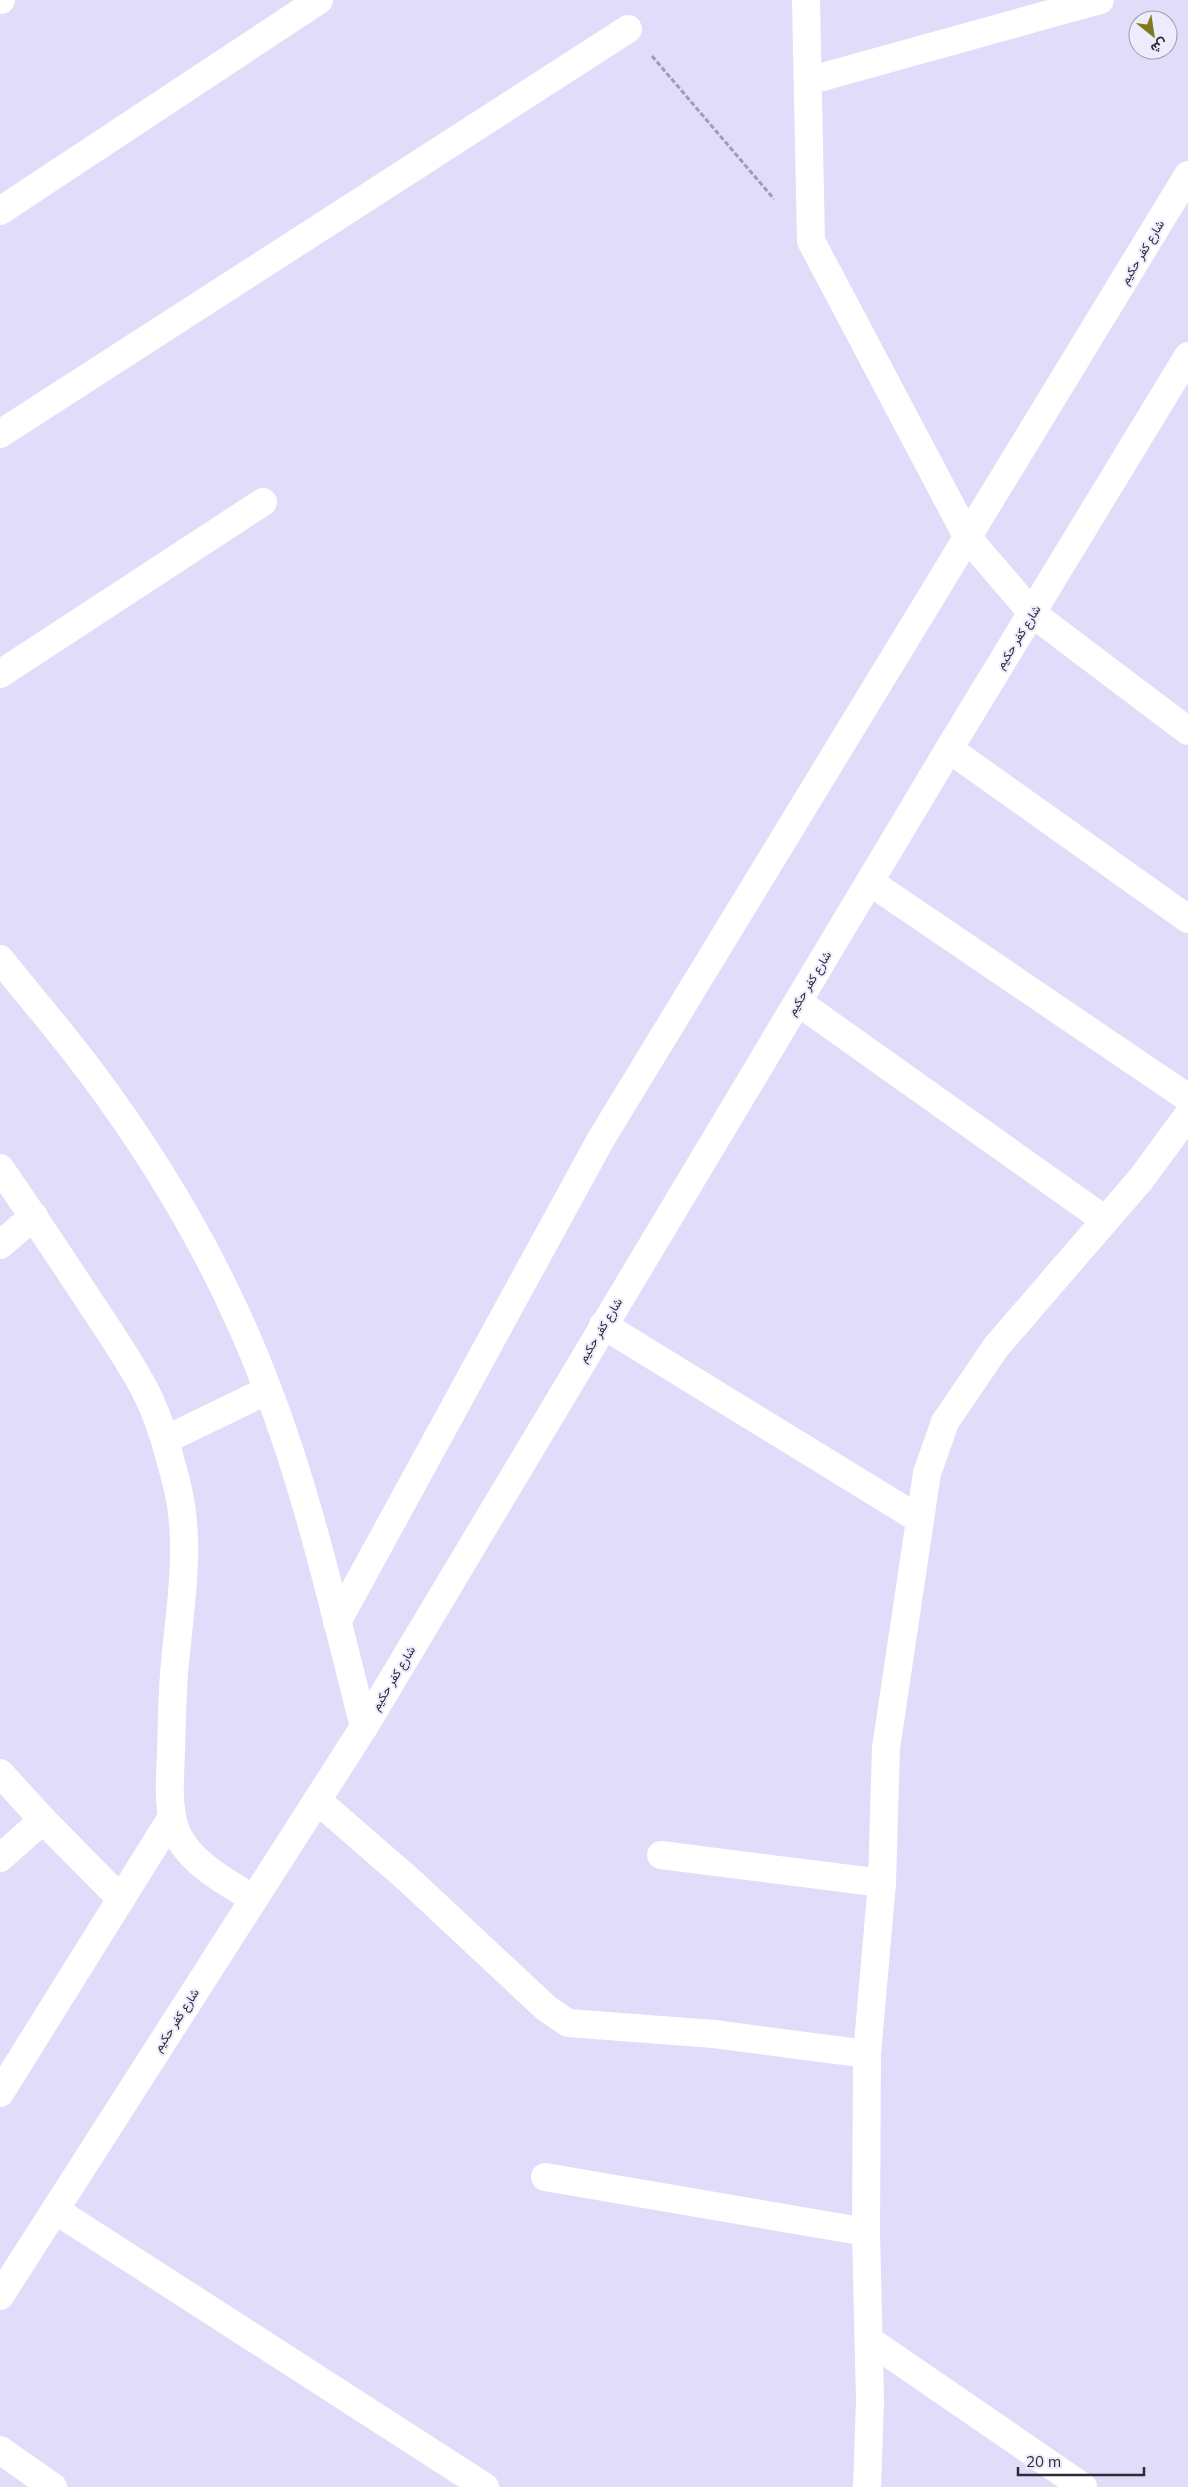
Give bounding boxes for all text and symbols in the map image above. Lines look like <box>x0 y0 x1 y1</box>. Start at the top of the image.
north arrow <box>1128 10 1178 60</box>
text: ش <box>1148 34 1171 58</box>
street label: شارع كفر حكيم <box>1117 217 1169 288</box>
street label: شارع كفر حكيم <box>992 602 1045 673</box>
street label: شارع كفر حكيم <box>784 948 836 1019</box>
street label: شارع كفر حكيم <box>575 1295 627 1366</box>
street label: شارع كفر حكيم <box>368 1643 420 1714</box>
street label: شارع كفر حكيم <box>150 1986 204 2056</box>
scale bar <box>1018 2444 1144 2476</box>
text: 20 m <box>1026 2452 1061 2471</box>

